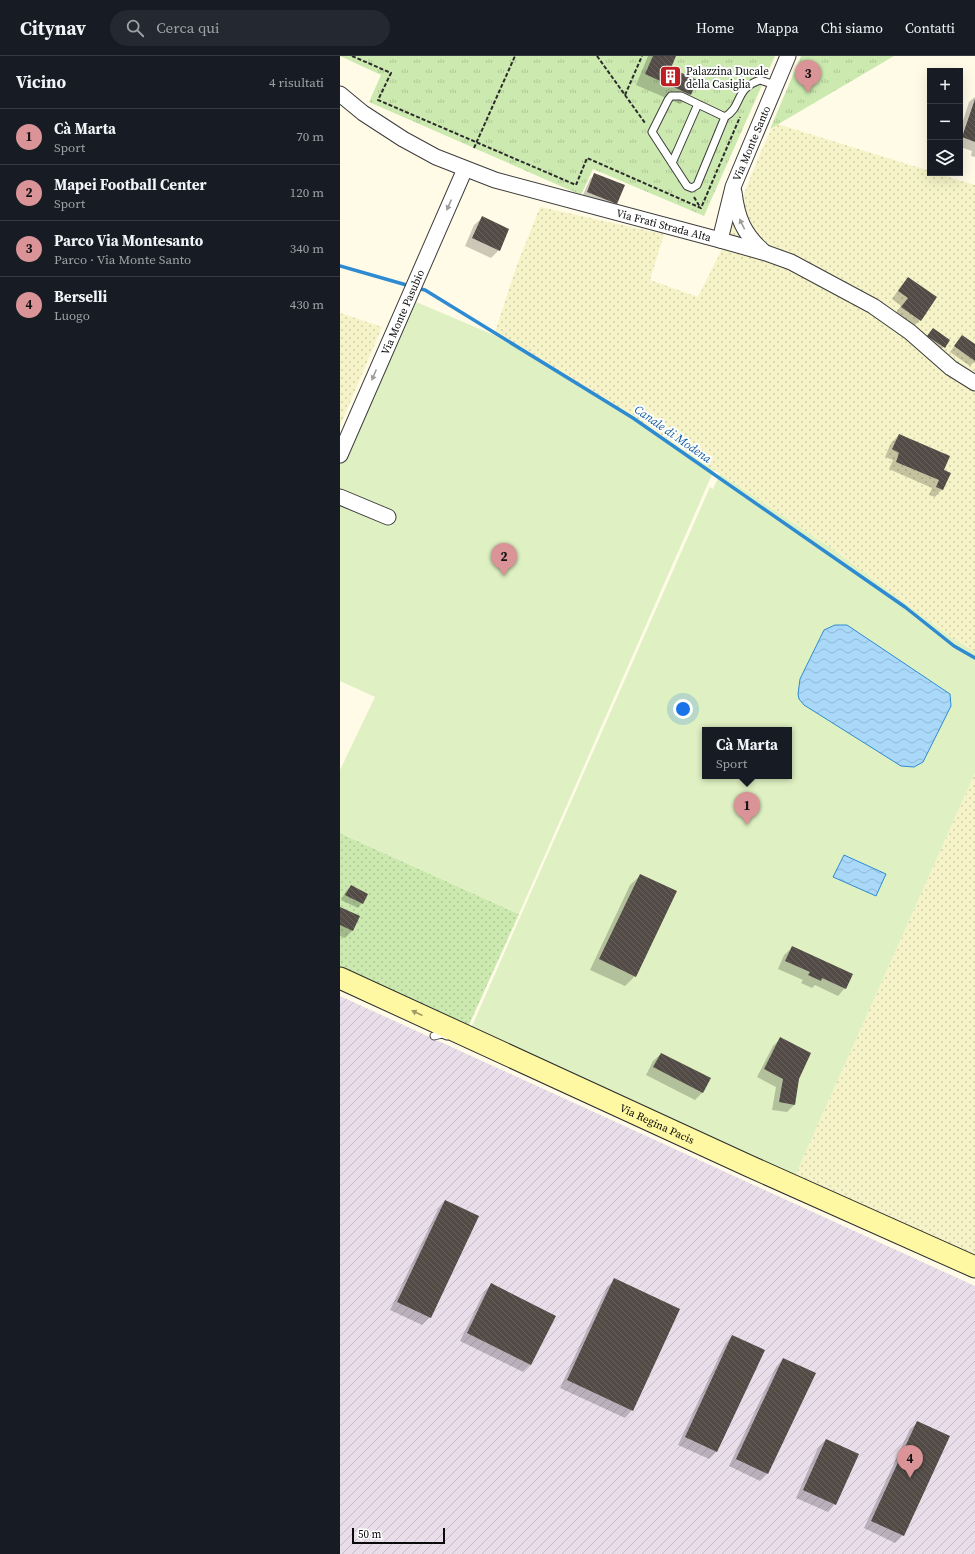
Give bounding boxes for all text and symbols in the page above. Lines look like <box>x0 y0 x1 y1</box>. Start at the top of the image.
search box <box>110 10 390 46</box>
text: Citynav <box>20 15 86 41</box>
icon: search <box>124 17 146 39</box>
text: Cerca qui <box>156 17 219 38</box>
text: Home <box>696 18 734 38</box>
text: Mappa <box>756 18 799 38</box>
text: Chi siamo <box>821 18 883 38</box>
text: Contatti <box>905 18 955 38</box>
pin: 3 <box>795 60 821 93</box>
building icon: Palazzina Ducale della Casiglia <box>658 64 684 90</box>
place label: Palazzina Ducale della Casiglia <box>686 64 769 92</box>
map controls <box>927 68 963 176</box>
button: + <box>927 68 963 104</box>
text: Vicino <box>16 70 66 94</box>
text: 4 risultati <box>269 74 324 91</box>
street label: Via Monte Santo <box>729 103 774 183</box>
button: − <box>927 104 963 140</box>
text: Cà Marta <box>54 118 116 139</box>
text: 1 <box>25 128 33 145</box>
text: 70 m <box>296 128 324 145</box>
text: Sport <box>54 139 85 156</box>
button: layers <box>927 140 963 176</box>
text: Mapei Football Center <box>54 174 206 195</box>
text: 2 <box>25 184 33 201</box>
text: 120 m <box>290 184 324 201</box>
text: Sport <box>54 195 85 212</box>
one-way arrow <box>446 199 452 210</box>
street label: Via Frati Strada Alta <box>615 205 713 245</box>
one-way arrow <box>739 218 745 229</box>
text: Parco Via Montesanto <box>54 230 203 251</box>
text: 3 <box>25 240 33 257</box>
text: 340 m <box>290 240 324 257</box>
text: Parco · Via Monte Santo <box>54 251 191 268</box>
street label: Via Monte Pasubio <box>377 267 428 357</box>
text: Berselli <box>54 286 107 307</box>
text: 4 <box>25 296 33 313</box>
text: 430 m <box>290 296 324 313</box>
text: Luogo <box>54 307 90 324</box>
one-way arrow <box>371 369 378 381</box>
water label: Canale di Modena <box>631 401 715 467</box>
pin: 2 <box>491 543 517 576</box>
your location <box>673 699 693 719</box>
popup <box>702 727 792 779</box>
text: Cà Marta <box>716 734 778 755</box>
text: Sport <box>716 755 747 772</box>
pin: 1 <box>734 792 760 825</box>
one-way arrow <box>411 1010 423 1016</box>
street label: Via Regina Pacis <box>617 1100 697 1148</box>
pin: 4 <box>897 1445 923 1478</box>
scale bar <box>352 1526 445 1545</box>
text: 50 m <box>358 1527 381 1542</box>

